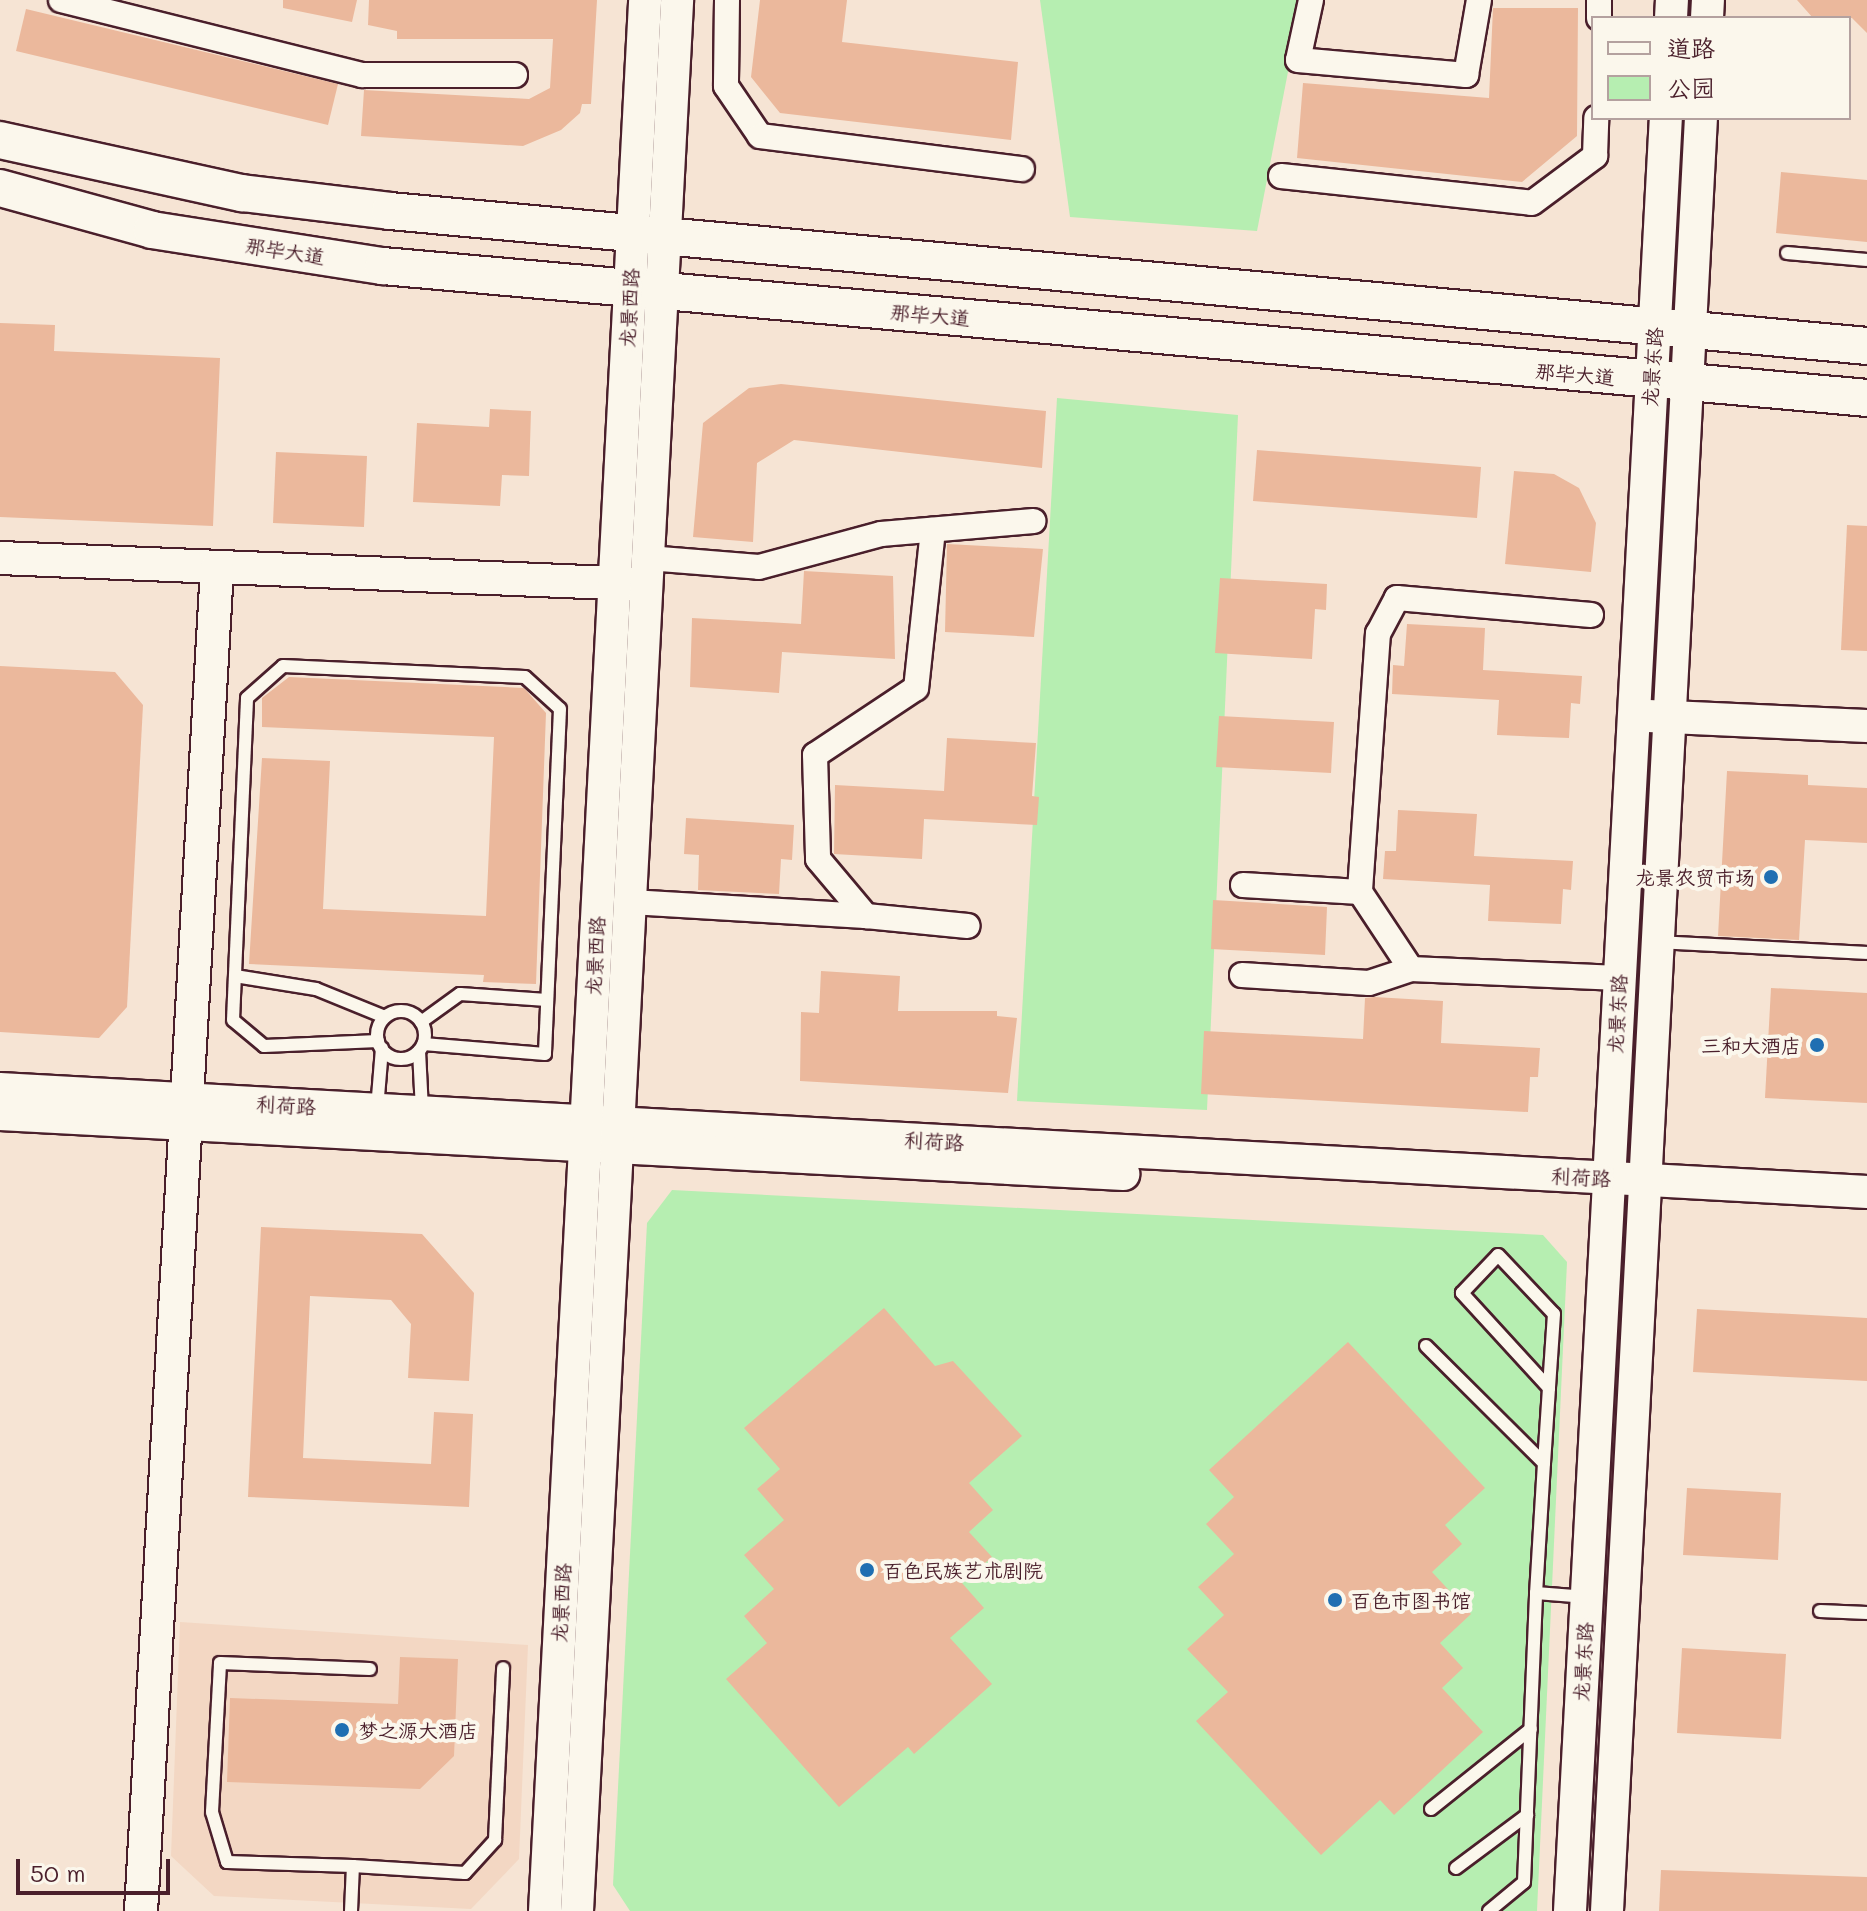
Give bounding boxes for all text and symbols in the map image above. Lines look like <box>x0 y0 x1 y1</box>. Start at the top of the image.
legend <box>1591 16 1851 120</box>
text: 道路 <box>1667 32 1715 63</box>
text: 公园 <box>1667 72 1715 103</box>
street label: 那毕大道 <box>244 233 326 269</box>
street label: 龙景西路 <box>615 267 643 349</box>
street label: 那毕大道 <box>889 300 971 330</box>
street label: 龙景东路 <box>1637 326 1667 408</box>
street label: 那毕大道 <box>1534 359 1616 389</box>
place label: 龙景农贸市场 <box>1635 865 1755 889</box>
marker: 龙景农贸市场 <box>1762 868 1780 886</box>
street label: 龙景西路 <box>581 915 609 997</box>
street label: 龙景东路 <box>1603 973 1631 1055</box>
place label: 三和大酒店 <box>1701 1033 1801 1057</box>
marker: 三和大酒店 <box>1808 1036 1826 1054</box>
street label: 利荷路 <box>255 1091 317 1119</box>
street label: 利荷路 <box>903 1127 965 1155</box>
street label: 利荷路 <box>1550 1163 1612 1191</box>
place label: 百色民族艺术剧院 <box>883 1558 1043 1582</box>
marker: 百色民族艺术剧院 <box>858 1561 876 1579</box>
street label: 龙景西路 <box>547 1562 575 1644</box>
place label: 百色市图书馆 <box>1351 1588 1471 1612</box>
marker: 百色市图书馆 <box>1326 1591 1344 1609</box>
street label: 龙景东路 <box>1569 1621 1597 1703</box>
place label: 梦之源大酒店 <box>358 1718 478 1742</box>
marker: 梦之源大酒店 <box>333 1721 351 1739</box>
scale bar <box>20 1843 174 1893</box>
text: 50 m <box>30 1857 86 1888</box>

